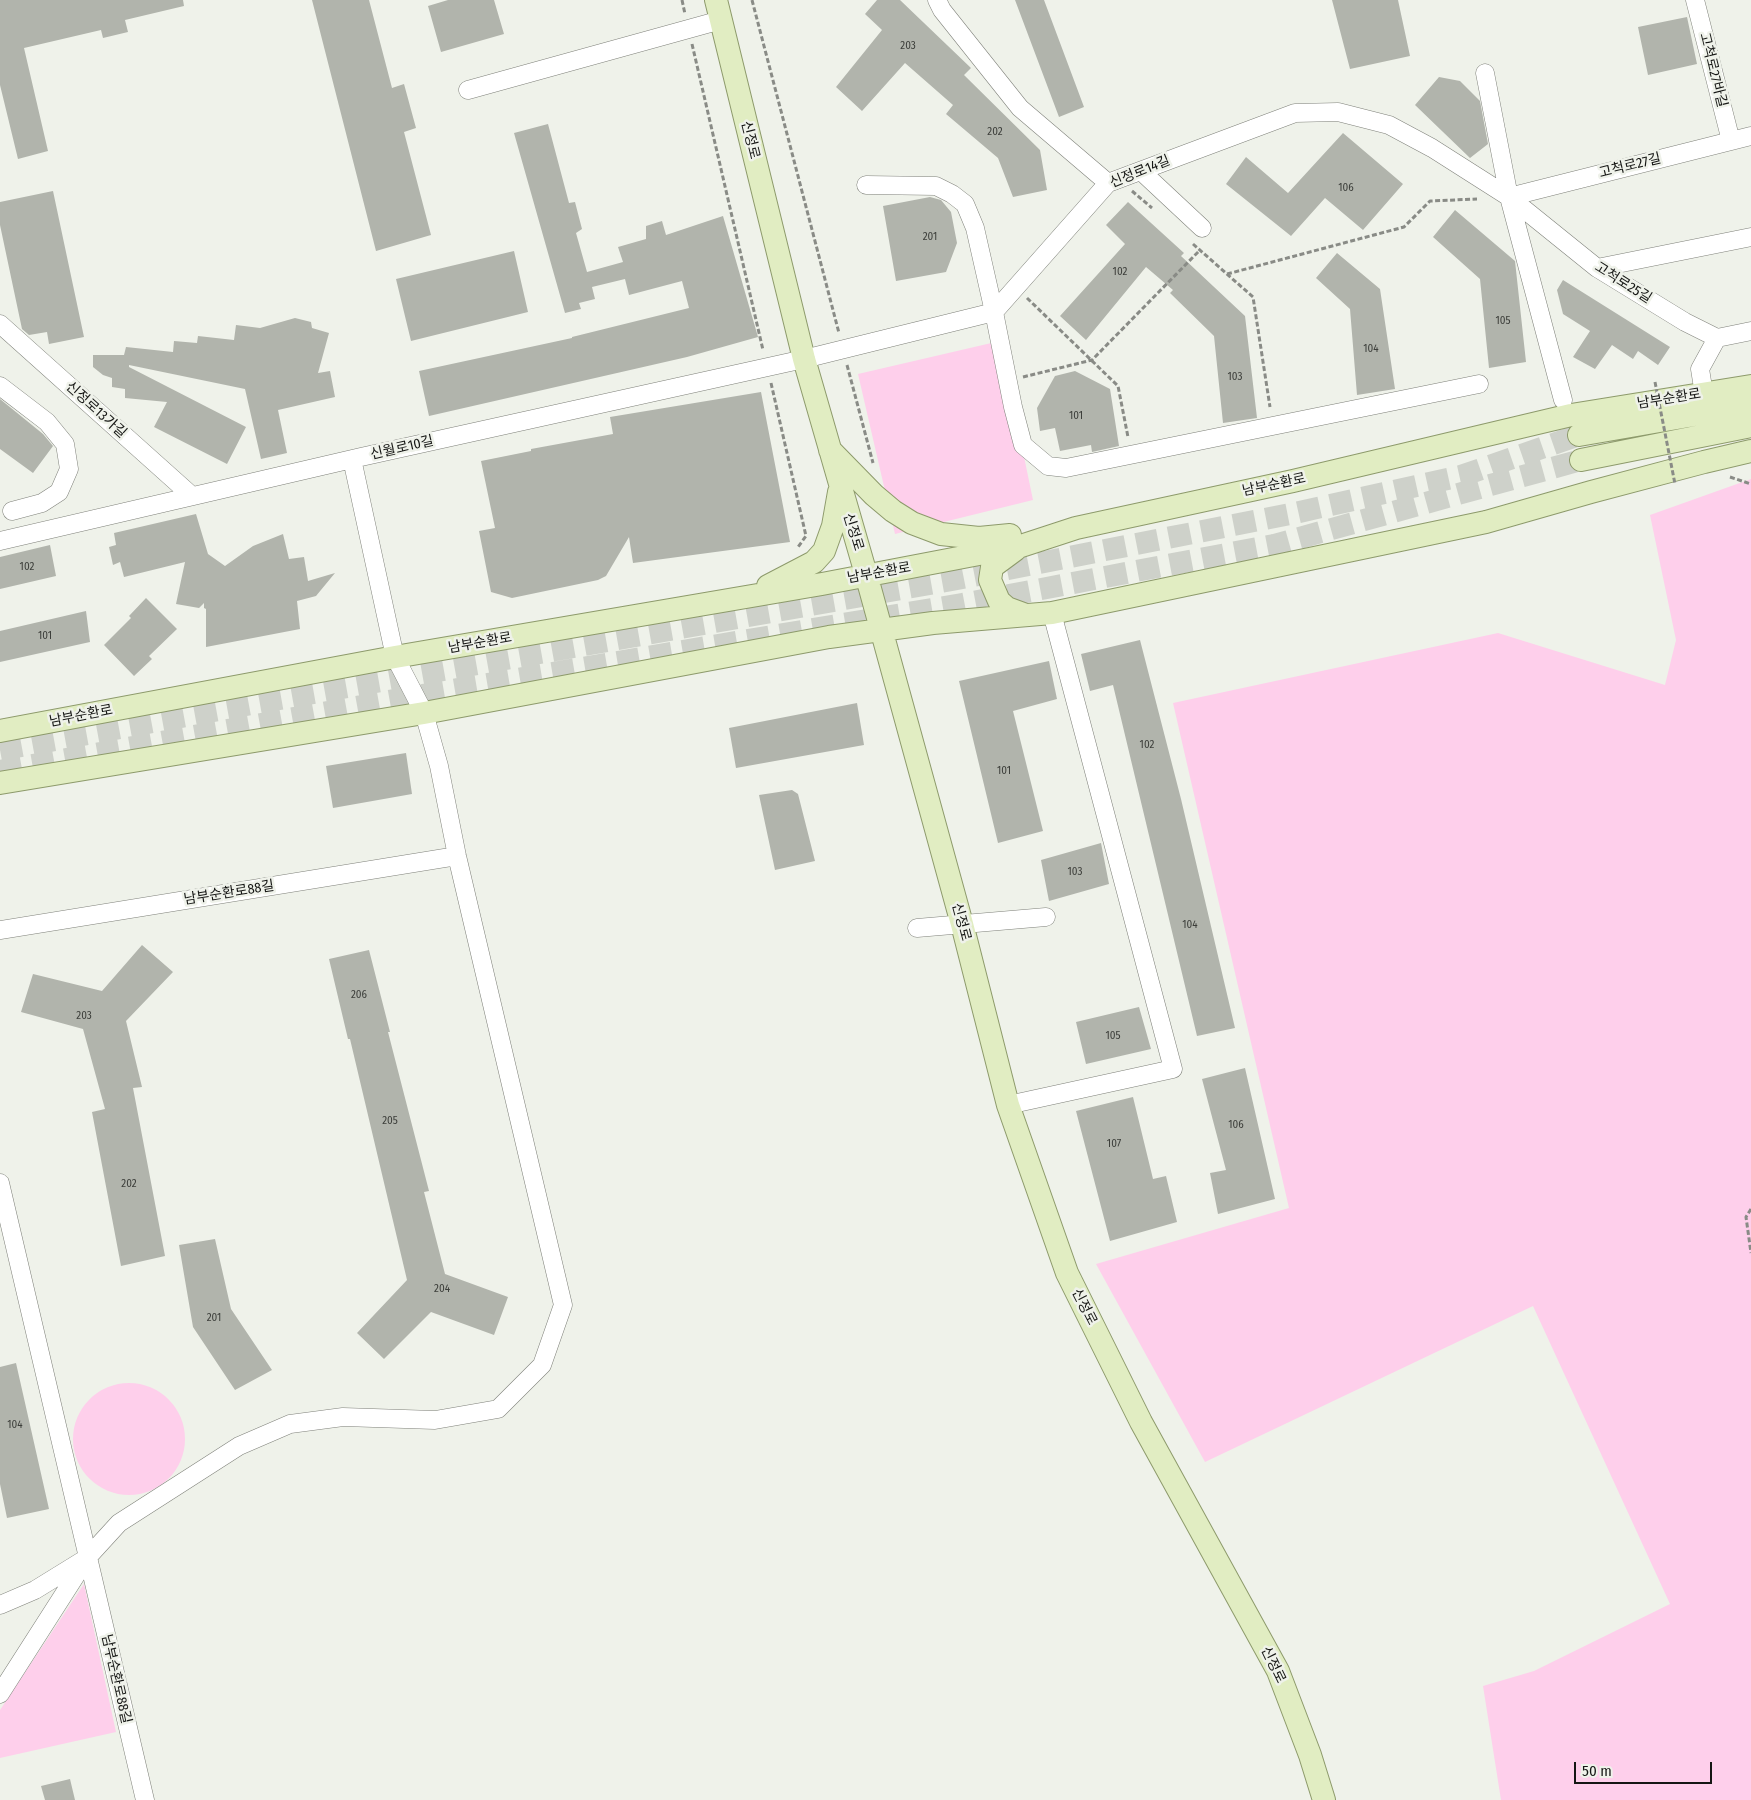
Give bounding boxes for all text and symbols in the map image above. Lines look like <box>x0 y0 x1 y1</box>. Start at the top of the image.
street label: 고척로27바길 <box>1696 31 1730 109</box>
house number: 203 <box>900 39 916 53</box>
street label: 신정로 <box>737 119 763 161</box>
house number: 202 <box>987 125 1003 139</box>
street label: 고척로27길 <box>1597 150 1663 182</box>
street label: 신정로14길 <box>1107 152 1173 192</box>
house number: 106 <box>1338 181 1354 195</box>
house number: 201 <box>923 230 937 244</box>
street label: 고척로25길 <box>1591 259 1655 307</box>
house number: 102 <box>1113 265 1127 279</box>
house number: 105 <box>1495 314 1511 328</box>
house number: 104 <box>1363 342 1379 356</box>
house number: 103 <box>1228 370 1242 384</box>
street label: 신정로13가길 <box>62 378 130 442</box>
street label: 남부순환로 <box>1636 386 1702 412</box>
house number: 101 <box>1069 409 1083 423</box>
street label: 신월로10길 <box>369 433 435 463</box>
street label: 남부순환로 <box>1241 470 1307 500</box>
street label: 신정로 <box>839 511 867 553</box>
street label: 남부순환로 <box>846 559 912 587</box>
house number: 102 <box>20 560 34 574</box>
house number: 101 <box>38 629 52 643</box>
street label: 남부순환로 <box>447 629 513 657</box>
street label: 남부순환로 <box>48 702 114 730</box>
house number: 102 <box>1140 738 1154 752</box>
house number: 101 <box>997 764 1011 778</box>
house number: 103 <box>1068 865 1082 879</box>
street label: 남부순환로88길 <box>183 878 275 908</box>
street label: 신정로 <box>948 901 974 943</box>
house number: 104 <box>1182 918 1198 932</box>
house number: 206 <box>351 988 367 1002</box>
house number: 203 <box>76 1009 92 1023</box>
house number: 105 <box>1105 1029 1121 1043</box>
house number: 205 <box>382 1114 398 1128</box>
house number: 106 <box>1228 1118 1244 1132</box>
house number: 107 <box>1107 1137 1121 1151</box>
house number: 202 <box>121 1177 137 1191</box>
house number: 204 <box>434 1282 450 1296</box>
street label: 신정로 <box>1068 1286 1100 1328</box>
house number: 201 <box>207 1311 221 1325</box>
house number: 104 <box>7 1418 23 1432</box>
street label: 남부순환로88길 <box>98 1633 134 1725</box>
street label: 신정로 <box>1257 1644 1289 1686</box>
scale bar <box>1576 1752 1714 1784</box>
text: 50 m <box>1582 1762 1612 1780</box>

